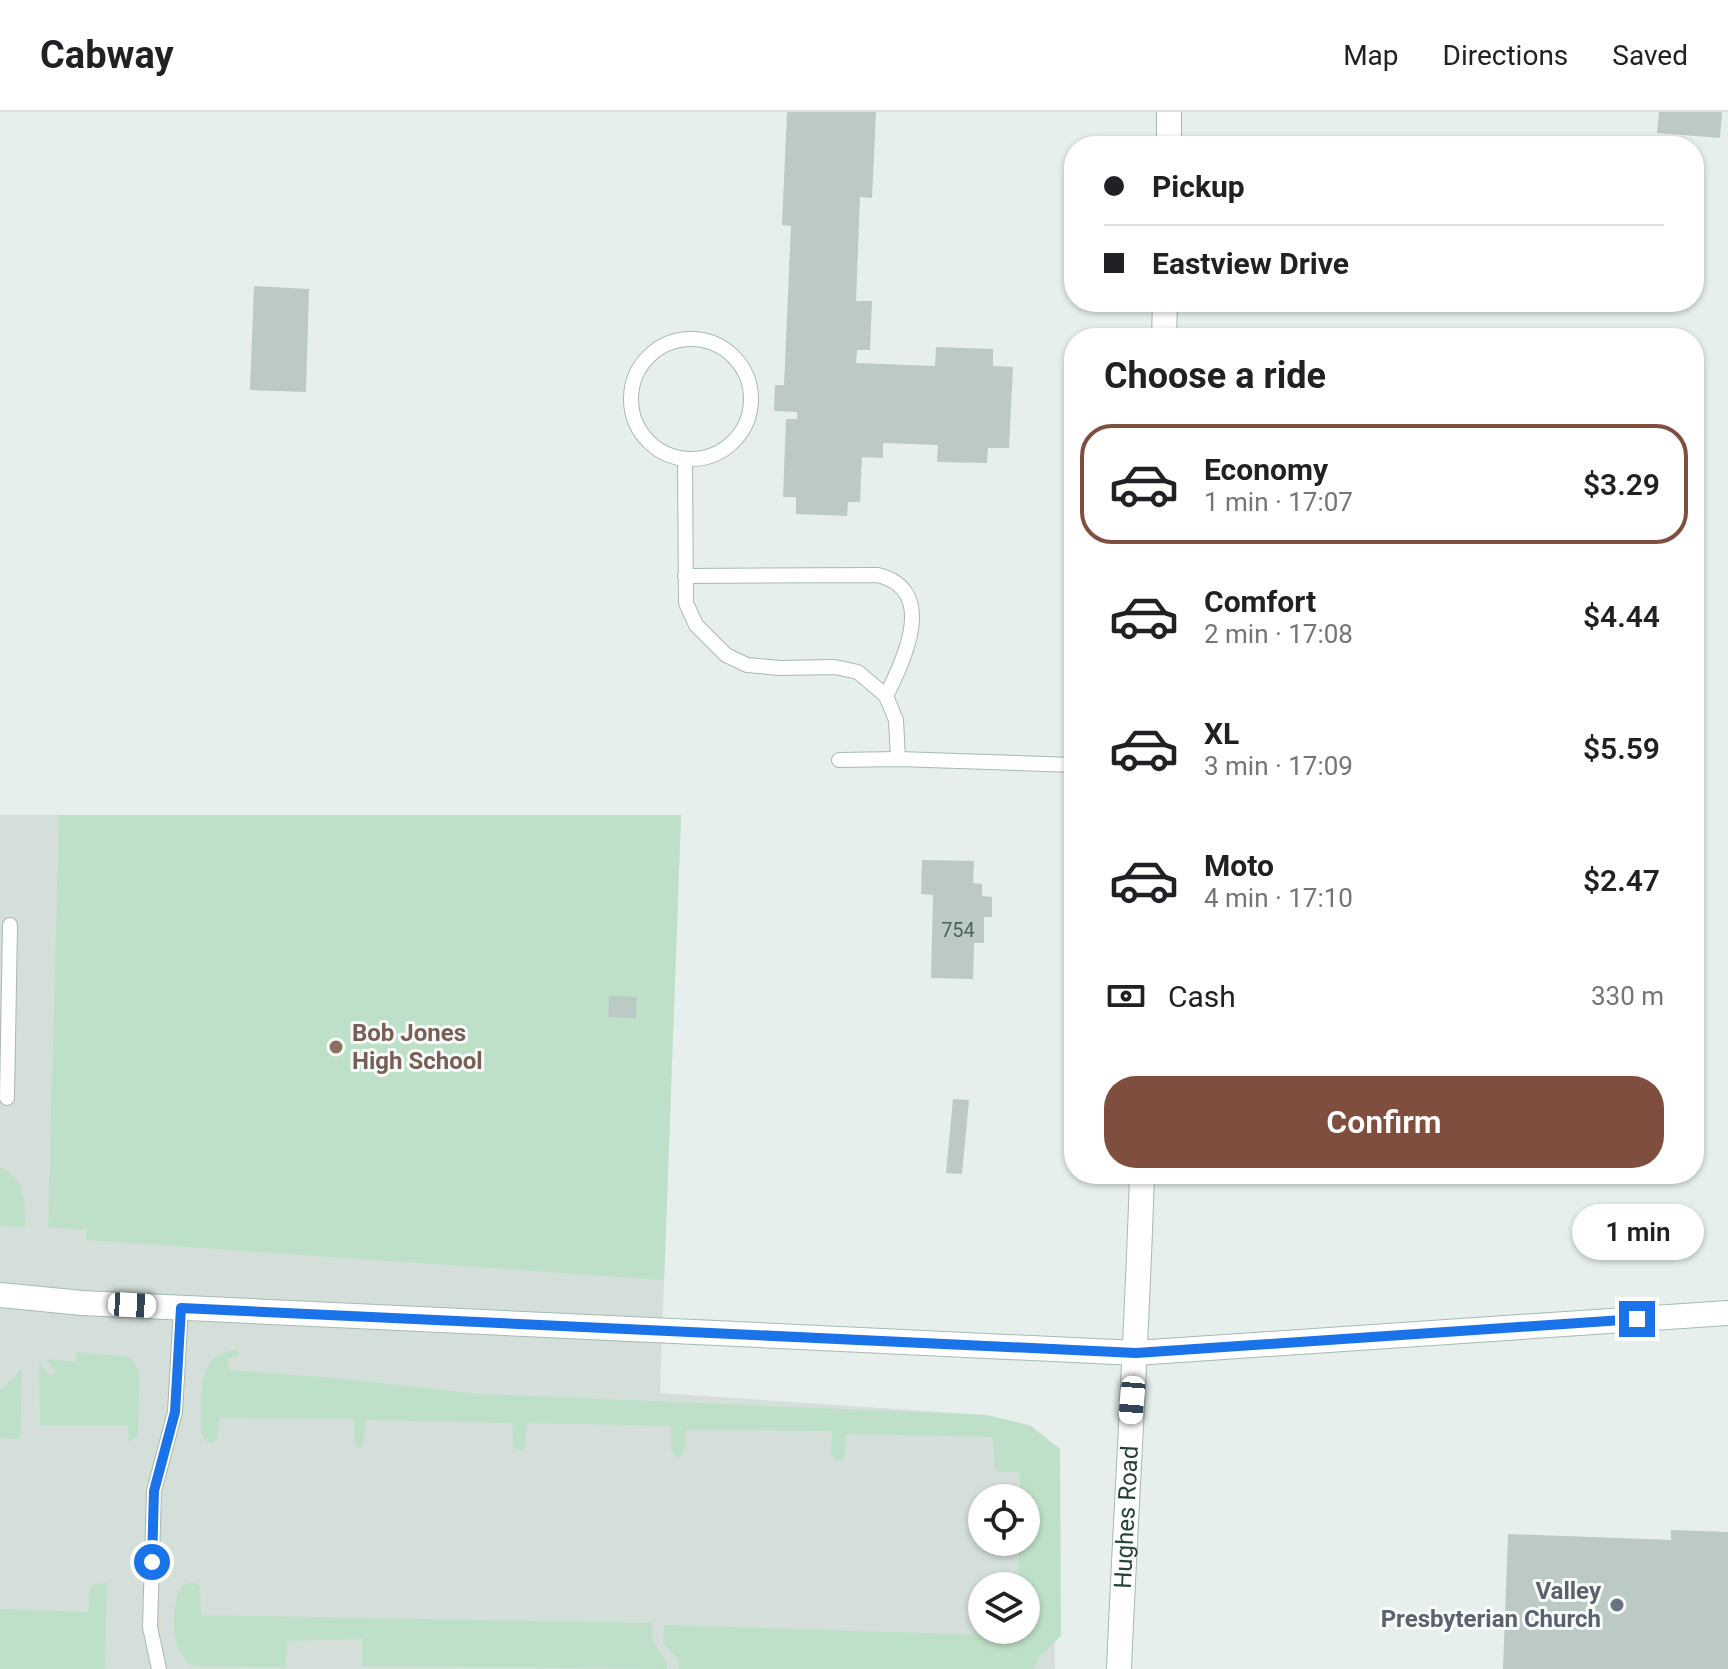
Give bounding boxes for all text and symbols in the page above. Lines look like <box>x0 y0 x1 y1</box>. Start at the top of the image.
text: Cabway <box>40 33 174 77</box>
text: Map <box>1343 39 1399 72</box>
text: Directions <box>1443 39 1568 72</box>
text: Saved <box>1612 39 1688 72</box>
text: Pickup <box>1152 169 1245 204</box>
text: Eastview Drive <box>1152 246 1349 281</box>
text: Choose a ride <box>1104 355 1326 397</box>
icon: car <box>1108 448 1180 520</box>
text: Economy <box>1204 452 1328 487</box>
text: $3.29 <box>1583 467 1660 502</box>
text: 1 min · 17:07 <box>1204 487 1353 517</box>
icon: car <box>1108 580 1180 652</box>
text: Comfort <box>1204 584 1316 619</box>
text: $4.44 <box>1583 599 1660 634</box>
text: 2 min · 17:08 <box>1204 619 1353 649</box>
icon: car <box>1108 712 1180 784</box>
text: XL <box>1204 716 1239 751</box>
text: $5.59 <box>1583 731 1660 766</box>
text: 3 min · 17:09 <box>1204 751 1353 781</box>
icon: car <box>1108 844 1180 916</box>
text: Moto <box>1204 848 1274 883</box>
text: $2.47 <box>1583 863 1660 898</box>
text: 4 min · 17:10 <box>1204 883 1353 913</box>
house number: 754 <box>941 918 975 942</box>
icon: cash <box>1104 974 1148 1018</box>
text: Cash <box>1168 979 1236 1014</box>
text: 330 m <box>1591 981 1664 1011</box>
place label: Bob Jones High School <box>352 1019 483 1075</box>
marker: Bob Jones High School <box>327 1038 345 1056</box>
button: Confirm <box>1104 1076 1664 1168</box>
callout: 1 min <box>1571 1203 1703 1259</box>
text: 1 min <box>1605 1217 1671 1247</box>
car <box>107 1292 157 1318</box>
route end <box>1619 1301 1655 1337</box>
car <box>1118 1375 1146 1425</box>
street label: Hughes Road <box>1109 1445 1144 1589</box>
map controls <box>968 1484 1040 1644</box>
button: locate <box>968 1484 1040 1556</box>
route start <box>134 1544 170 1580</box>
button: layers <box>968 1572 1040 1644</box>
place label: Valley Presbyterian Church <box>1381 1577 1602 1633</box>
marker: Valley Presbyterian Church <box>1608 1596 1626 1614</box>

